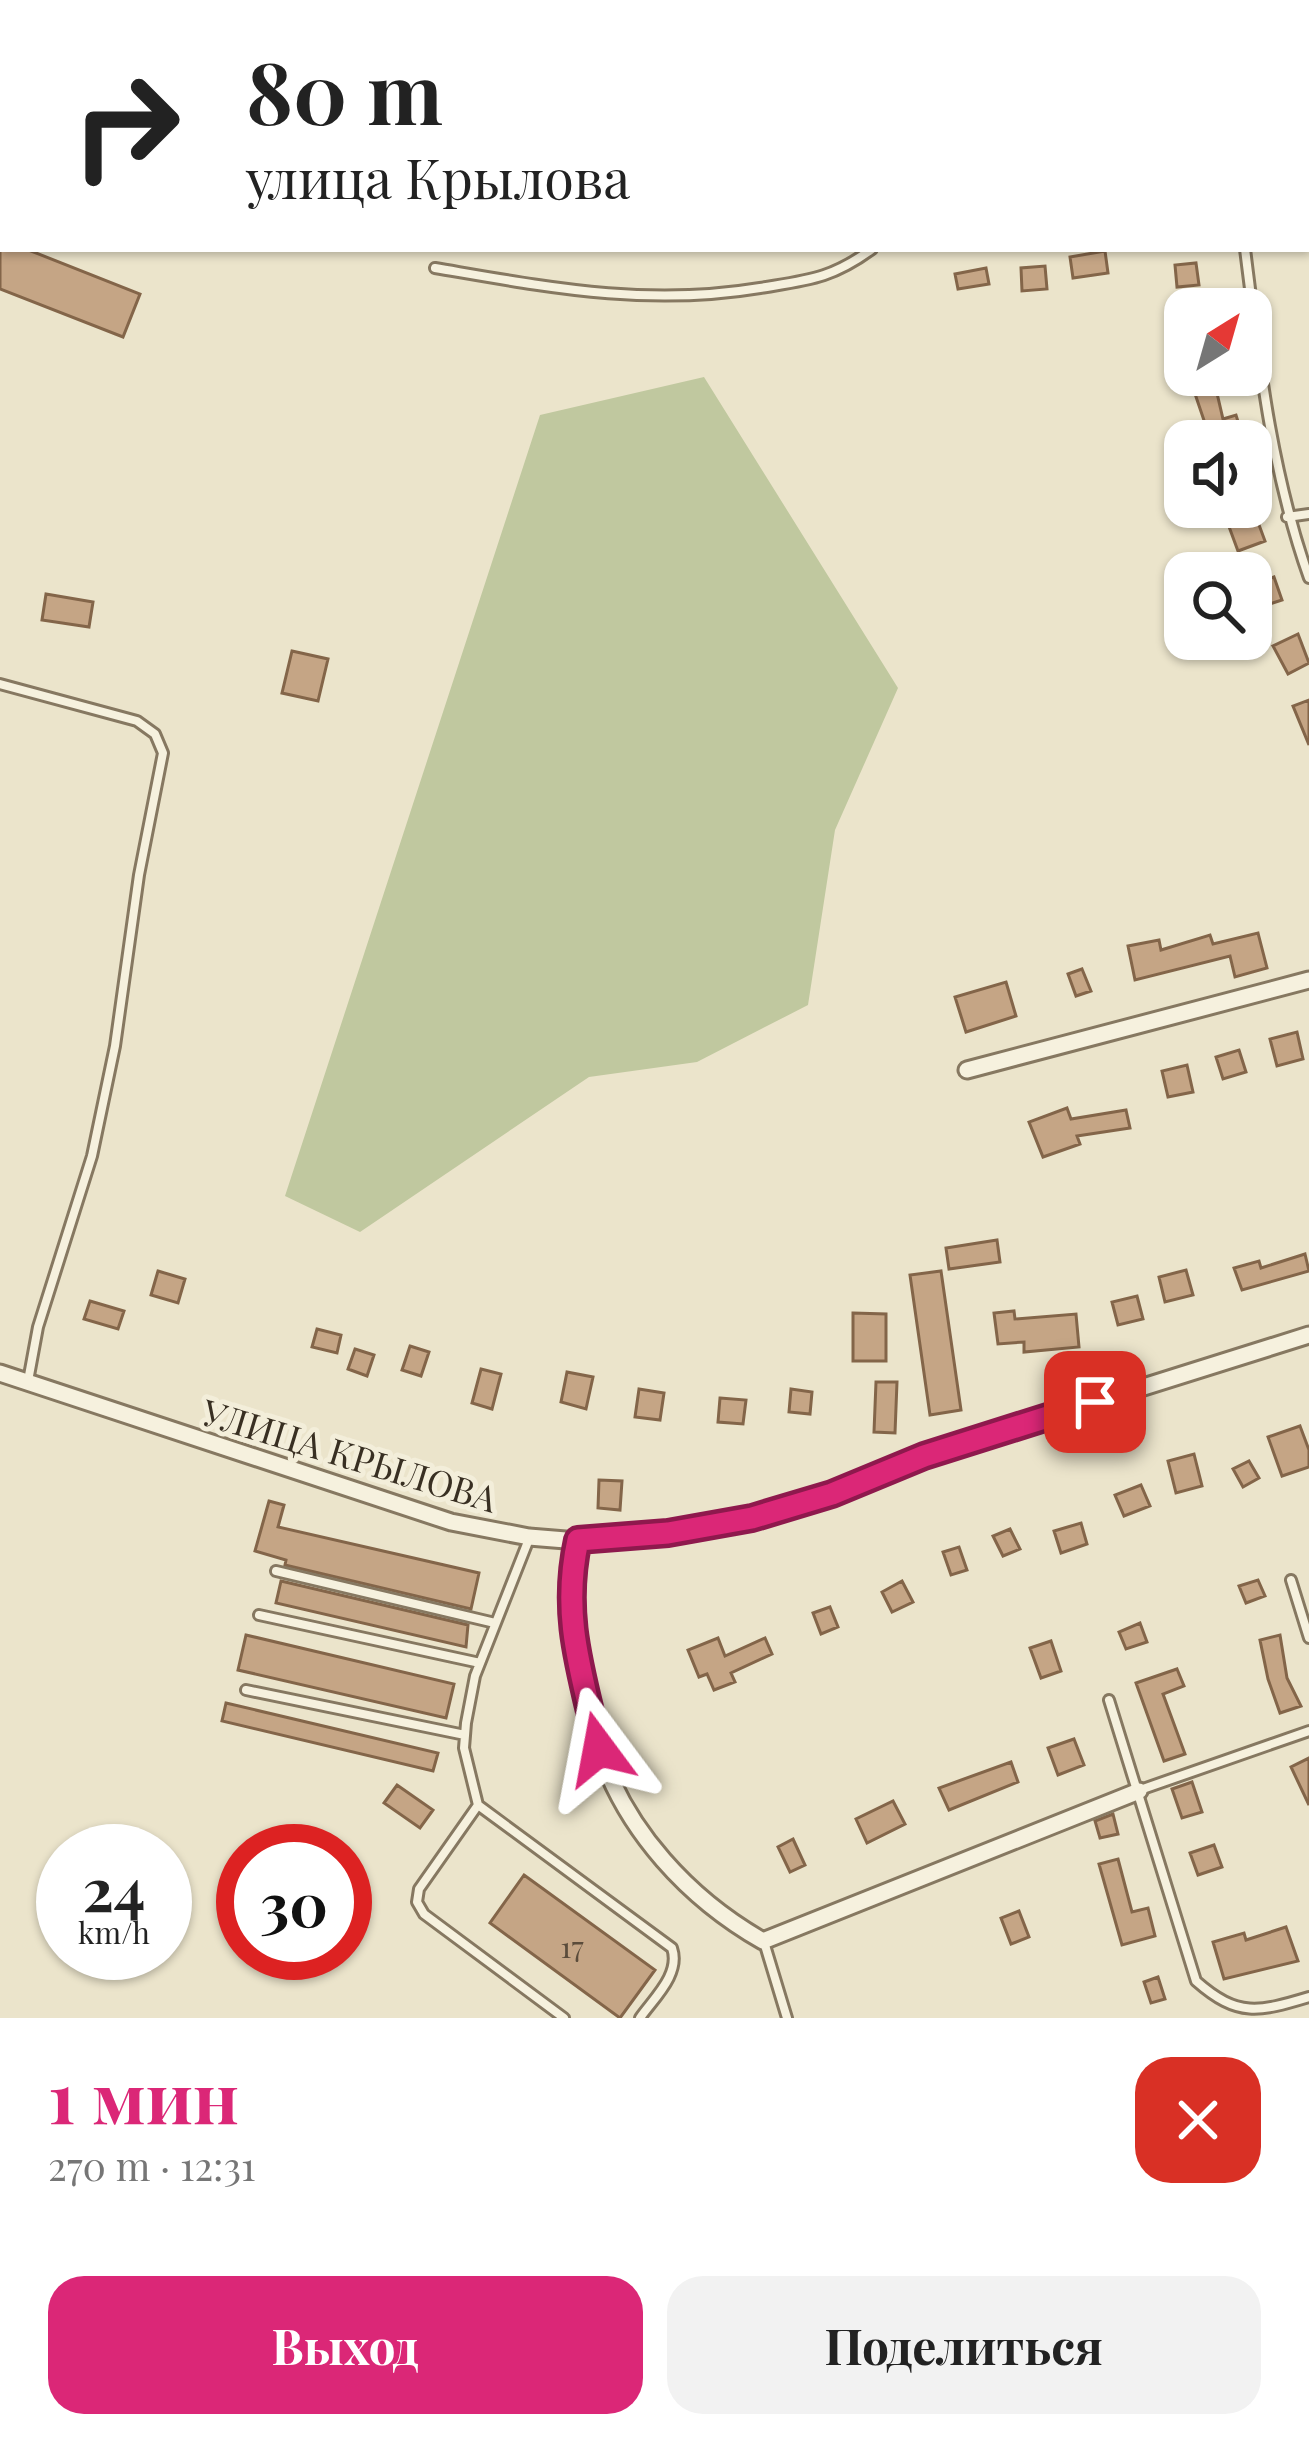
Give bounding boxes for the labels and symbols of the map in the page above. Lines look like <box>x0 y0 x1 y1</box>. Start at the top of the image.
north arrow <box>1164 288 1272 396</box>
pin <box>1044 1351 1146 1453</box>
street label: УЛИЦА КРЫЛОВА <box>196 1386 504 1522</box>
position arrow <box>536 1686 662 1812</box>
speed limit sign: 30 <box>216 1824 372 1980</box>
house number: 17 <box>560 1926 584 1966</box>

